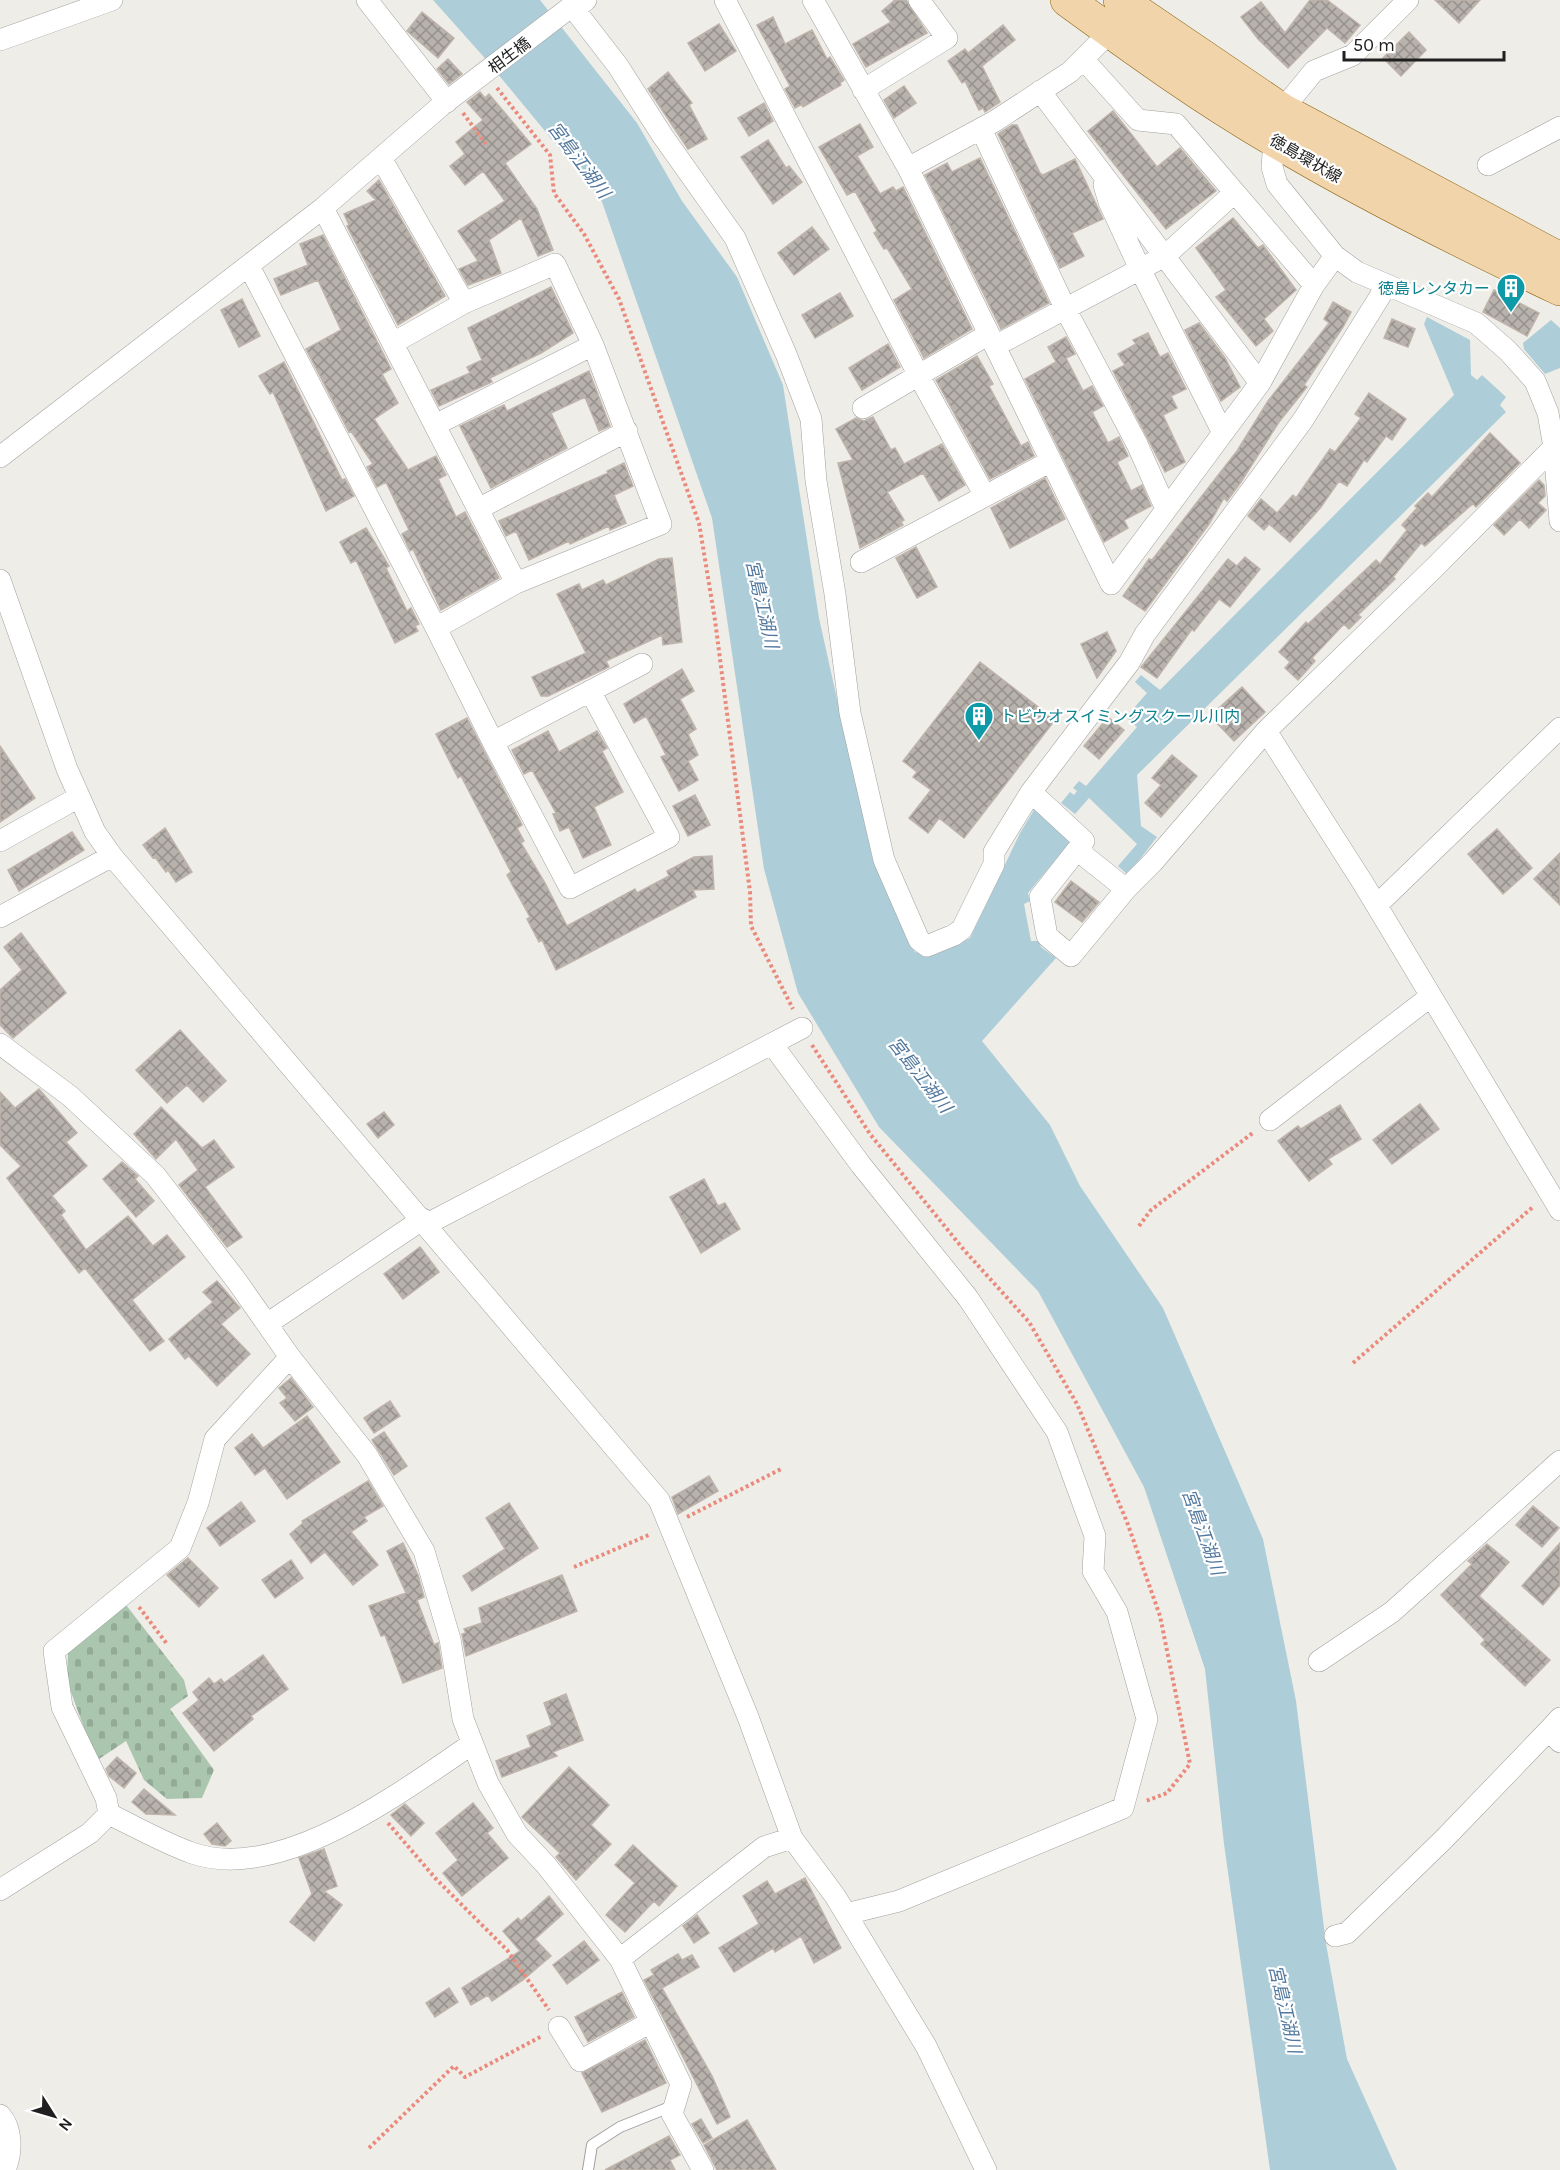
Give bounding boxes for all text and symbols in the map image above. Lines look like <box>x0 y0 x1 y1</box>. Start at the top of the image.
scale bar <box>1344 24 1504 62</box>
street label: 相生橋 <box>484 33 534 77</box>
text: 50 m <box>1353 34 1395 56</box>
water label: 宮島江湖川 <box>543 117 616 204</box>
street label: 徳島環状線 <box>1266 130 1345 187</box>
building icon: 徳島レンタカー <box>1495 272 1527 314</box>
place label: 徳島レンタカー <box>1378 279 1490 298</box>
water label: 宮島江湖川 <box>741 558 783 652</box>
building icon: トビウオスイミングスクール川内 <box>963 700 995 742</box>
place label: トビウオスイミングスクール川内 <box>1000 707 1240 726</box>
water label: 宮島江湖川 <box>884 1033 958 1119</box>
water label: 宮島江湖川 <box>1177 1486 1229 1580</box>
water label: 宮島江湖川 <box>1264 1963 1306 2057</box>
north arrow <box>24 2086 84 2146</box>
text: N <box>55 2114 77 2135</box>

